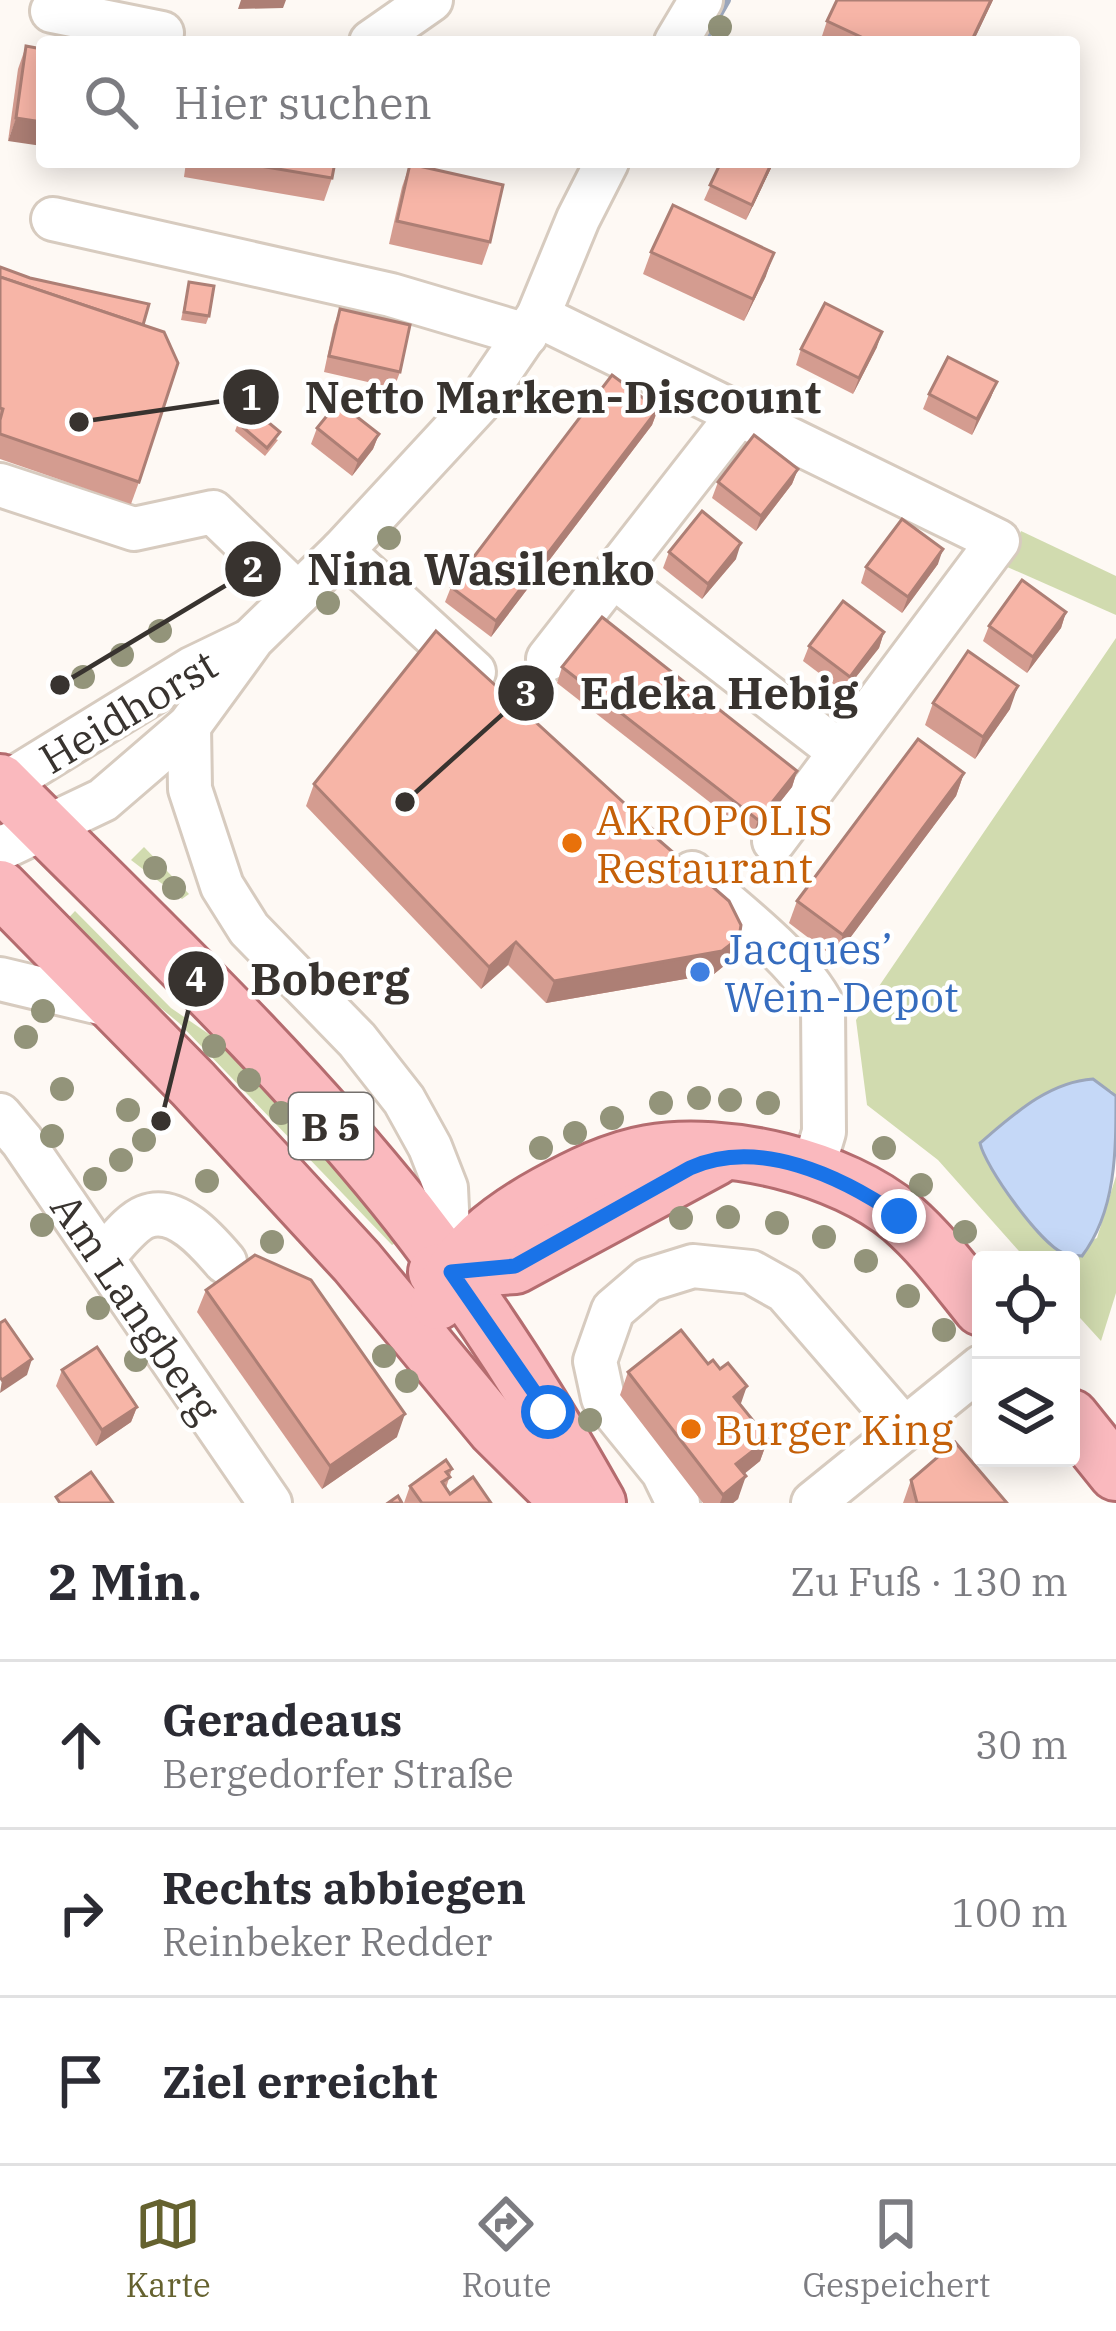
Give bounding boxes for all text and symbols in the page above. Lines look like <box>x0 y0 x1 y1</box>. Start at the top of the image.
search box <box>36 36 1080 168</box>
icon: search <box>78 69 144 135</box>
text: Hier suchen <box>174 73 432 131</box>
callout: Netto Marken-Discount <box>221 357 846 438</box>
text: Netto Marken-Discount <box>305 367 822 425</box>
text: 1 <box>240 373 262 420</box>
callout: Nina Wasilenko <box>223 528 679 609</box>
text: Nina Wasilenko <box>307 539 655 597</box>
text: 2 <box>242 545 264 592</box>
street label: Heidhorst <box>29 636 227 786</box>
callout: Edeka Hebig <box>496 653 882 734</box>
text: Edeka Hebig <box>580 663 858 721</box>
text: 3 <box>515 669 537 716</box>
place label: AKROPOLIS Restaurant <box>596 792 833 895</box>
marker: AKROPOLIS Restaurant <box>559 830 585 856</box>
place label: Jacques’ Wein-Depot <box>724 921 959 1024</box>
callout: Boberg <box>166 939 434 1020</box>
text: Boberg <box>250 949 410 1007</box>
text: 4 <box>185 955 207 1002</box>
marker: Jacques’ Wein-Depot <box>687 959 713 985</box>
road number: B 5 <box>289 1093 373 1159</box>
street label: Am Langberg <box>39 1183 233 1434</box>
route end <box>872 1189 926 1243</box>
map controls <box>972 1251 1080 1467</box>
button: locate <box>972 1251 1080 1359</box>
button: layers <box>972 1359 1080 1467</box>
route start <box>521 1385 575 1439</box>
place label: Burger King <box>715 1402 954 1457</box>
marker: Burger King <box>678 1416 704 1442</box>
text: 2 Min. <box>48 1548 202 1614</box>
text: Zu Fuß · 130 m <box>790 1556 1068 1607</box>
text: Geradeaus <box>162 1690 402 1748</box>
icon: ahead <box>48 1712 114 1778</box>
text: 30 m <box>975 1719 1068 1770</box>
text: Bergedorfer Straße <box>162 1748 514 1799</box>
text: Rechts abbiegen <box>162 1858 526 1916</box>
icon: right <box>48 1880 114 1946</box>
text: 100 m <box>952 1887 1068 1938</box>
text: Reinbeker Redder <box>162 1916 492 1967</box>
icon: arrive <box>48 2048 114 2114</box>
text: Ziel erreicht <box>162 2052 438 2110</box>
tab: Karte <box>125 2191 211 2306</box>
tab: Route <box>461 2191 552 2306</box>
tab: Gespeichert <box>802 2191 991 2306</box>

